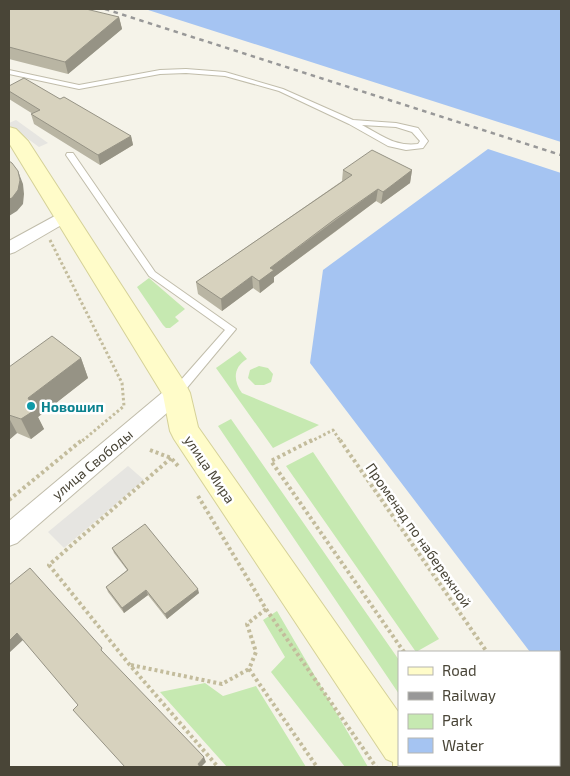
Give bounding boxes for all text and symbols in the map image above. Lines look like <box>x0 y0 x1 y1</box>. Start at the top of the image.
place label: Новошип <box>41 398 104 415</box>
marker: Новошип <box>25 400 37 412</box>
street label: улица Свободы <box>48 425 136 503</box>
street label: улица Мира <box>181 432 239 506</box>
street label: Променад по набережной <box>363 460 475 610</box>
legend <box>398 651 560 766</box>
text: Road <box>442 661 477 679</box>
text: Railway <box>442 686 496 704</box>
text: Park <box>442 711 473 729</box>
text: Water <box>442 736 484 754</box>

